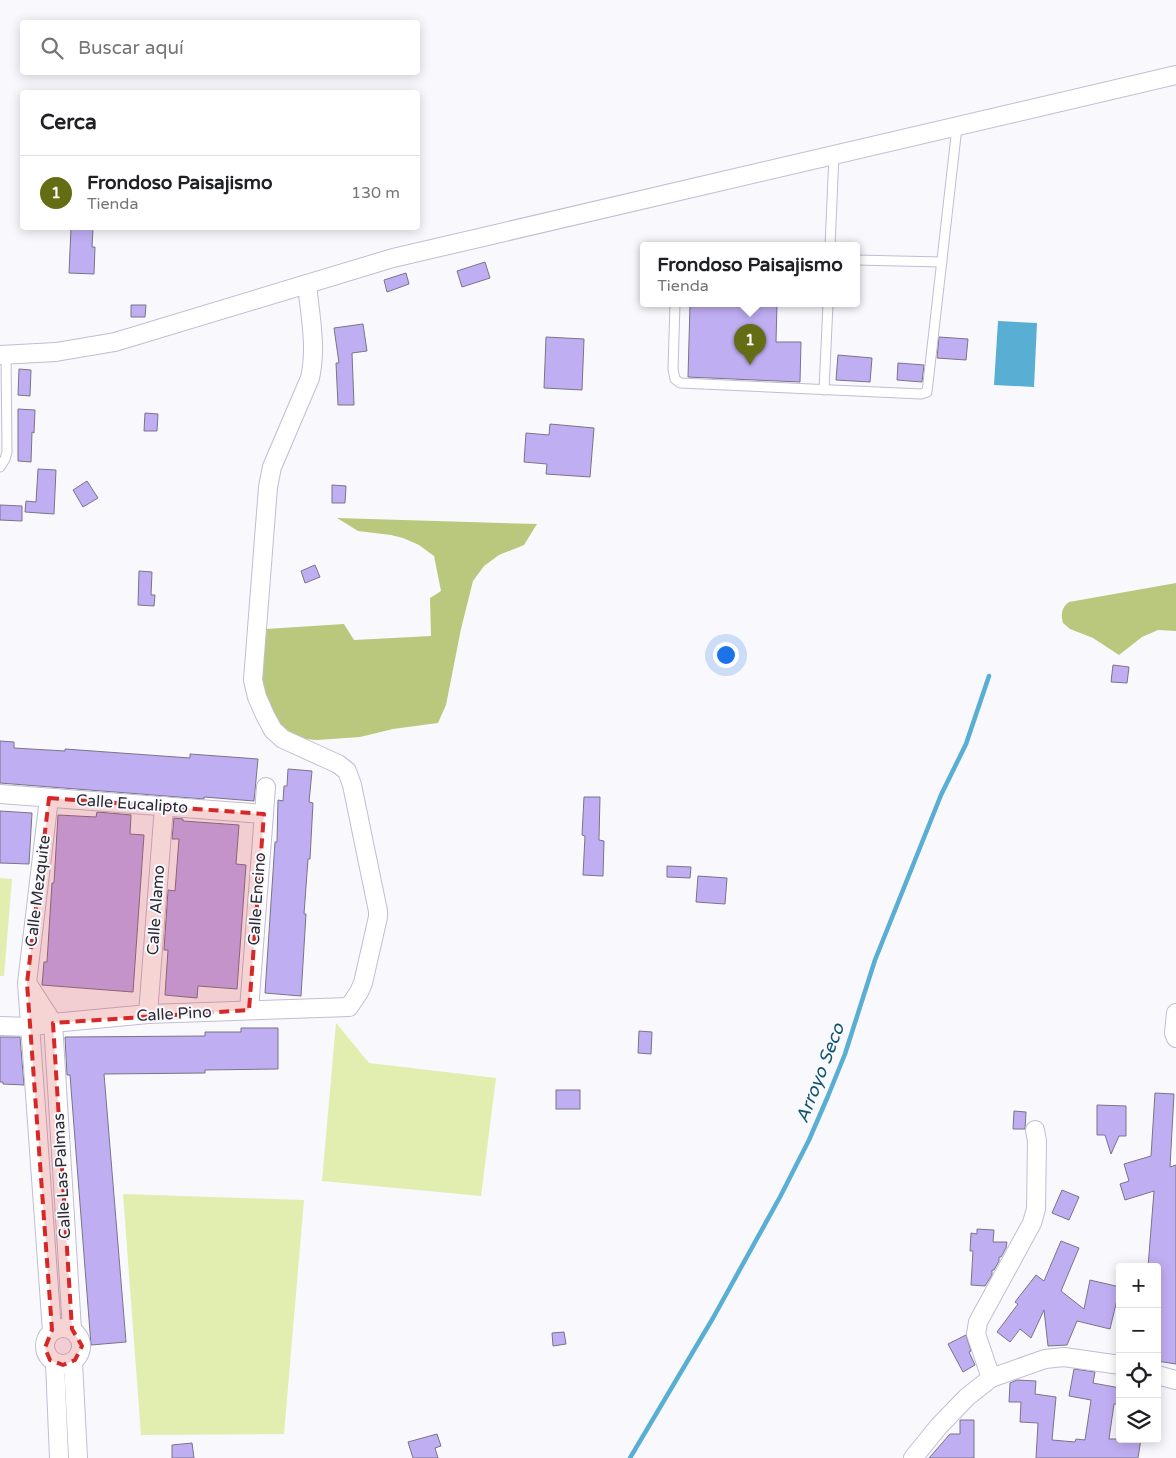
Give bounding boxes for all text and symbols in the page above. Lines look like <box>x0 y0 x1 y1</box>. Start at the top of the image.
search box <box>20 20 420 75</box>
icon: search <box>38 34 66 62</box>
text: Buscar aquí <box>78 37 184 59</box>
text: Cerca <box>40 110 97 135</box>
text: Frondoso Paisajismo <box>87 172 272 194</box>
text: 1 <box>51 183 61 203</box>
text: 130 m <box>351 183 400 203</box>
text: Tienda <box>87 194 138 214</box>
popup <box>640 242 860 307</box>
text: Frondoso Paisajismo <box>657 254 843 276</box>
text: Tienda <box>657 276 709 296</box>
pin: 1 <box>734 324 766 365</box>
your location <box>713 642 739 668</box>
street label: Calle Eucalipto <box>75 790 189 818</box>
street label: Calle Mezquite <box>21 834 55 948</box>
street label: Calle Encino <box>244 852 270 946</box>
street label: Calle Alamo <box>143 864 169 956</box>
street label: Calle Pino <box>136 1002 212 1026</box>
water label: Arroyo Seco <box>791 1019 849 1126</box>
street label: Calle Las Palmas <box>49 1113 75 1239</box>
map controls <box>1116 1263 1161 1443</box>
button: + <box>1116 1263 1161 1308</box>
button: − <box>1116 1308 1161 1353</box>
button: locate <box>1116 1353 1161 1398</box>
button: layers <box>1116 1398 1161 1443</box>

